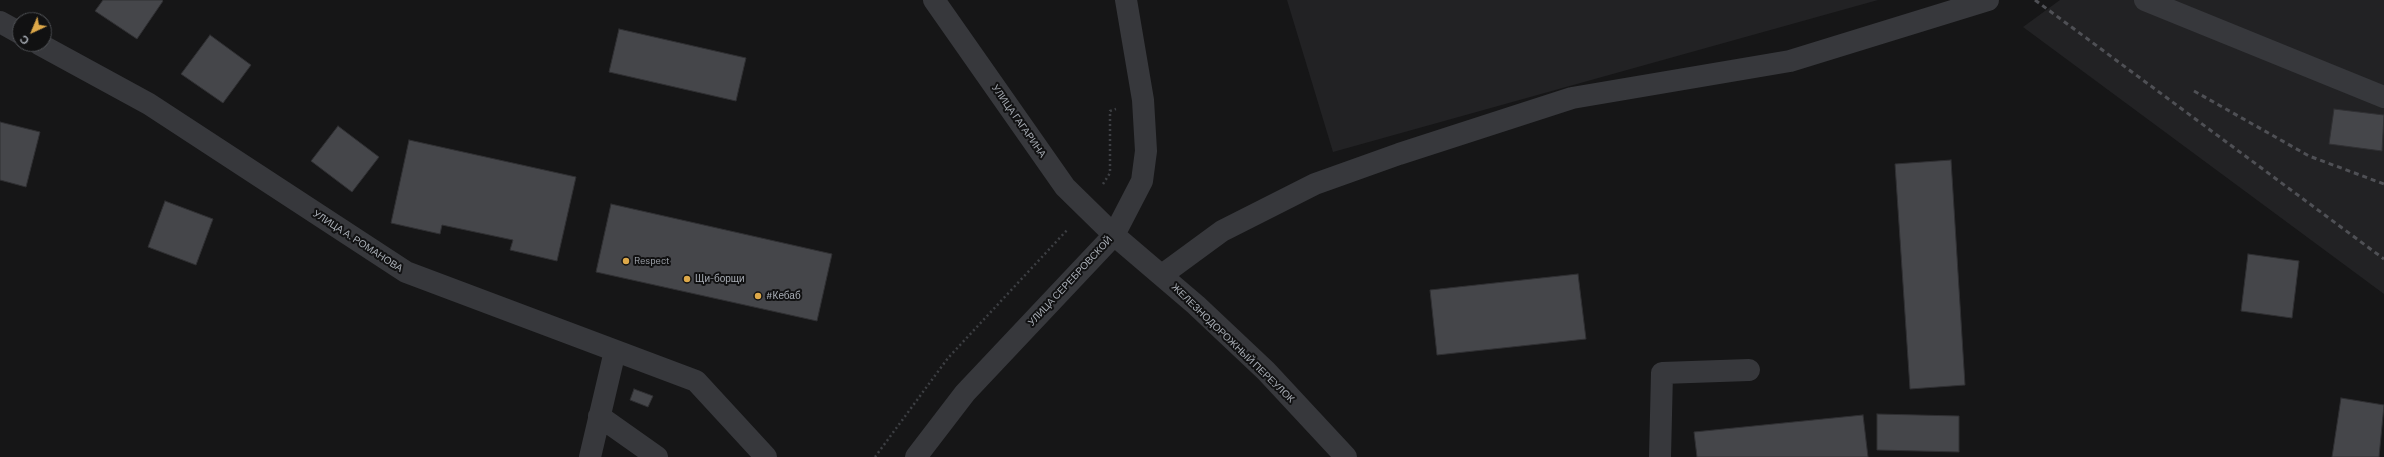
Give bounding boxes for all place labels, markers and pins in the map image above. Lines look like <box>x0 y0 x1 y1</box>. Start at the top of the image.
place label: Respect <box>634 255 670 267</box>
marker: Respect <box>621 256 631 266</box>
place label: Щи-борщи <box>695 273 745 285</box>
marker: Щи-борщи <box>682 274 692 284</box>
place label: #Кебаб <box>766 290 801 302</box>
marker: #Кебаб <box>753 291 763 301</box>

